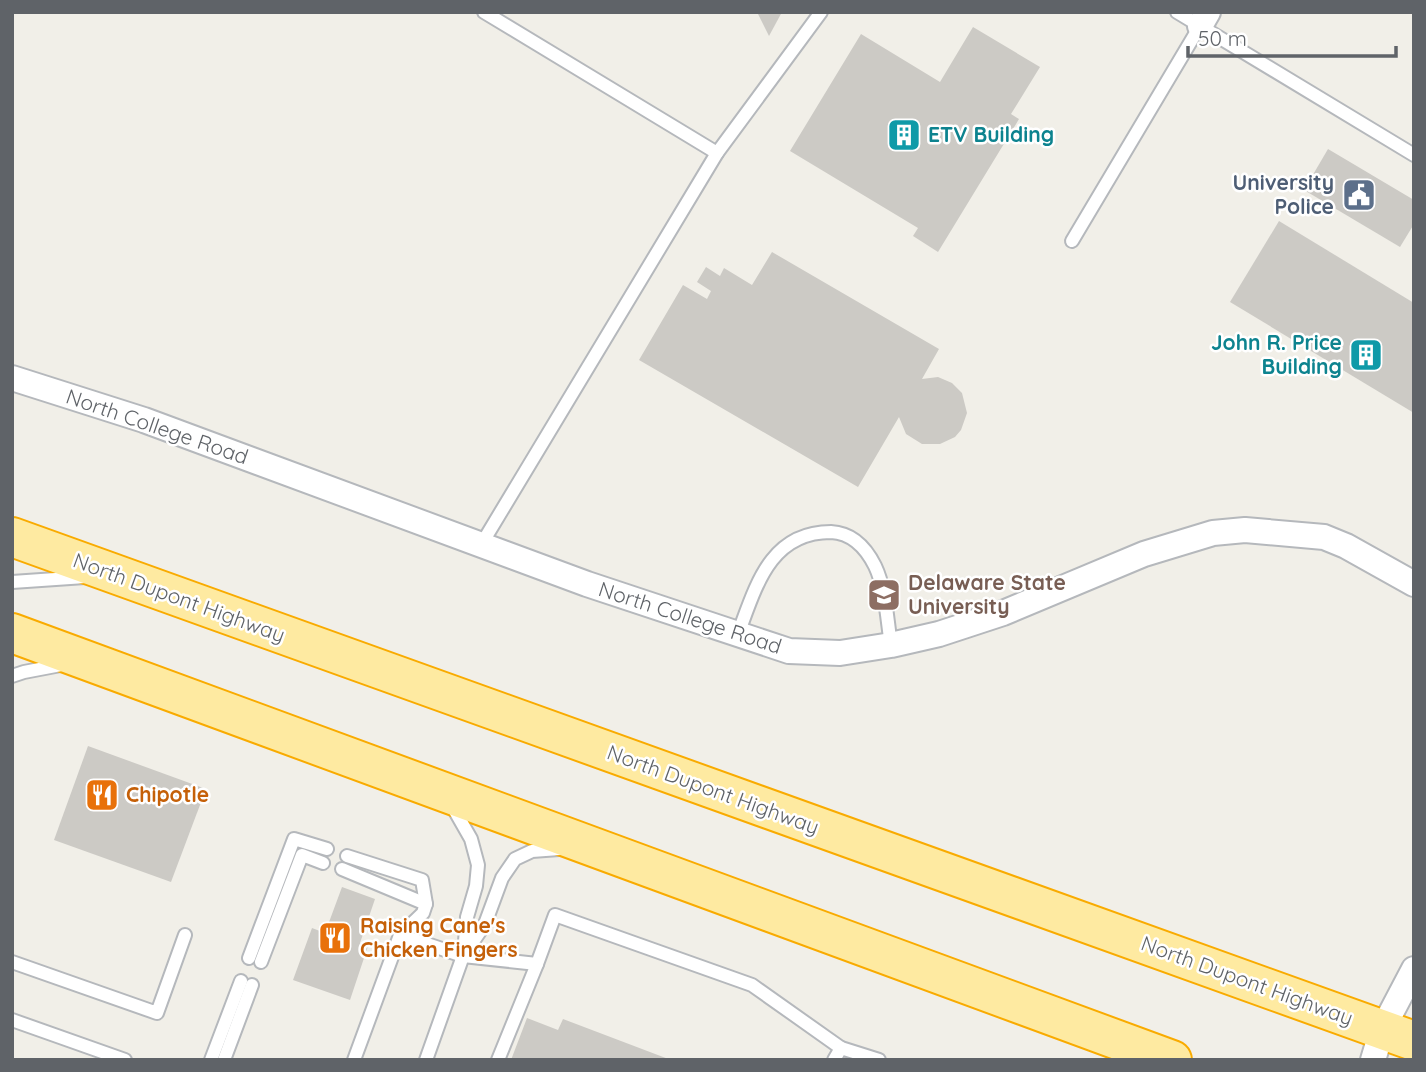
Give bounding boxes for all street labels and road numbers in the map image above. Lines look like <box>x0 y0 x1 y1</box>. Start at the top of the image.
street label: North College Road <box>63 383 252 469</box>
street label: North Dupont Highway <box>70 547 289 647</box>
street label: North College Road <box>596 575 785 659</box>
street label: North Dupont Highway <box>604 739 823 839</box>
street label: North Dupont Highway <box>1138 930 1357 1030</box>

